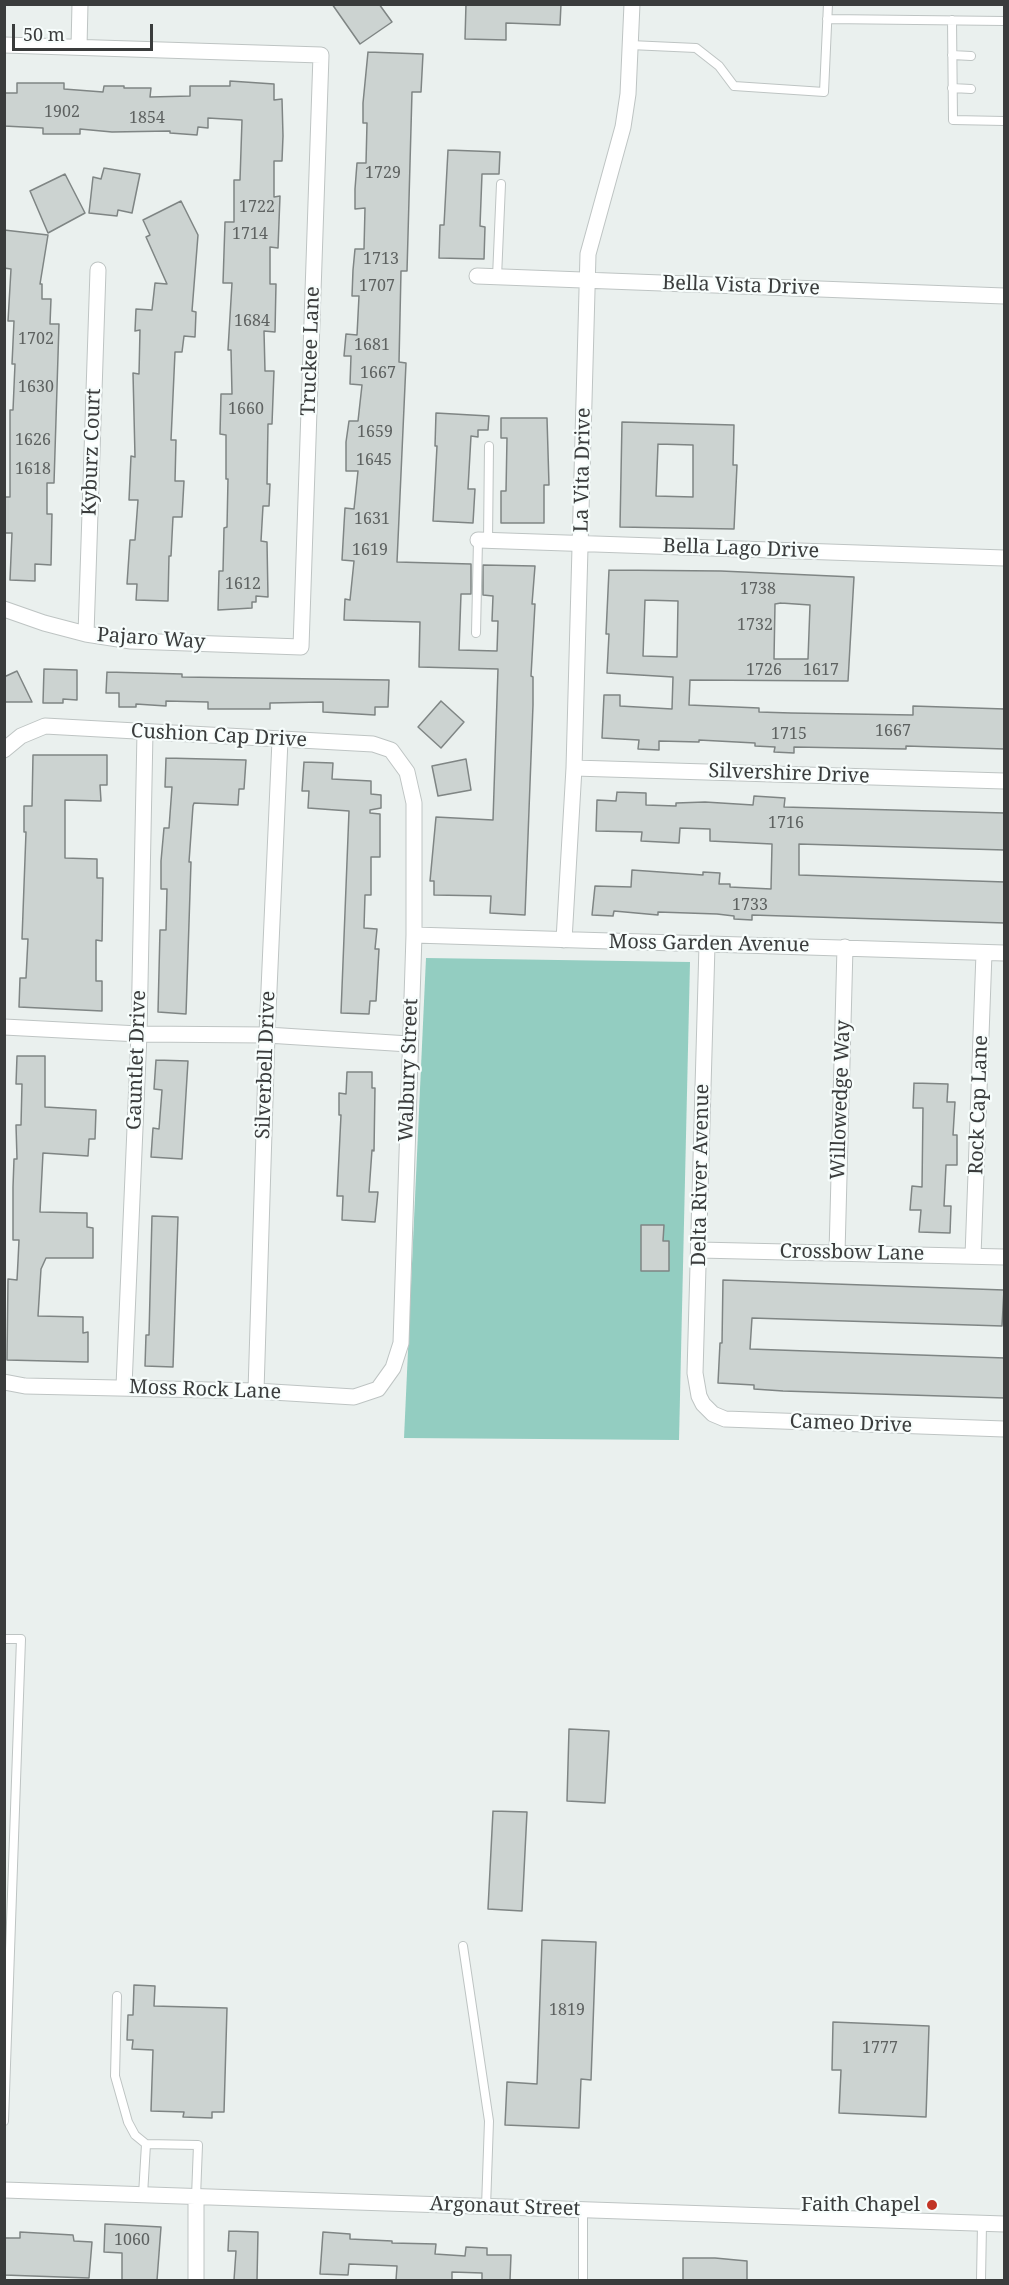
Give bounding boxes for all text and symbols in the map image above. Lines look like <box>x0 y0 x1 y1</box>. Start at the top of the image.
scale bar <box>15 12 156 50</box>
text: 50 m <box>23 22 65 46</box>
house number: 1902 <box>44 102 80 122</box>
house number: 1854 <box>129 108 165 128</box>
house number: 1729 <box>365 163 401 183</box>
house number: 1722 <box>239 197 275 217</box>
house number: 1714 <box>232 224 268 244</box>
house number: 1713 <box>363 249 399 269</box>
street label: Bella Vista Drive <box>662 271 820 301</box>
house number: 1707 <box>359 276 395 296</box>
street label: Truckee Lane <box>297 286 325 416</box>
house number: 1684 <box>234 311 270 331</box>
house number: 1702 <box>18 329 54 349</box>
house number: 1681 <box>354 335 390 355</box>
house number: 1667 <box>360 363 396 383</box>
house number: 1630 <box>18 377 54 397</box>
street label: Kyburz Court <box>78 388 106 516</box>
house number: 1660 <box>228 399 264 419</box>
street label: La Vita Drive <box>570 407 596 533</box>
house number: 1659 <box>357 422 393 442</box>
house number: 1626 <box>15 430 51 450</box>
house number: 1645 <box>356 450 392 470</box>
house number: 1618 <box>15 459 51 479</box>
house number: 1631 <box>354 509 390 529</box>
street label: Bella Lago Drive <box>662 534 820 564</box>
house number: 1619 <box>352 540 388 560</box>
house number: 1612 <box>225 574 261 594</box>
house number: 1738 <box>740 579 776 599</box>
house number: 1732 <box>737 615 773 635</box>
street label: Pajaro Way <box>96 623 206 655</box>
house number: 1726 <box>746 660 782 680</box>
house number: 1617 <box>803 660 839 680</box>
street label: Cushion Cap Drive <box>130 719 308 753</box>
house number: 1667 <box>875 721 911 741</box>
house number: 1715 <box>771 724 807 744</box>
street label: Silvershire Drive <box>708 759 870 789</box>
house number: 1716 <box>768 813 804 833</box>
house number: 1733 <box>732 895 768 915</box>
street label: Moss Garden Avenue <box>608 930 810 958</box>
street label: Gauntlet Drive <box>123 990 151 1130</box>
street label: Silverbell Drive <box>251 990 281 1140</box>
street label: Walbury Street <box>395 998 423 1142</box>
street label: Willowedge Way <box>826 1020 856 1180</box>
street label: Rock Cap Lane <box>965 1035 993 1175</box>
street label: Delta River Avenue <box>687 1083 715 1267</box>
street label: Crossbow Lane <box>779 1240 925 1266</box>
street label: Moss Rock Lane <box>128 1375 282 1405</box>
street label: Cameo Drive <box>789 1410 913 1438</box>
house number: 1819 <box>549 2000 585 2020</box>
house number: 1777 <box>862 2038 898 2058</box>
street label: Argonaut Street <box>429 2192 581 2222</box>
place label: Faith Chapel <box>801 2193 920 2217</box>
marker: Faith Chapel <box>925 2198 939 2212</box>
house number: 1060 <box>114 2230 150 2250</box>

